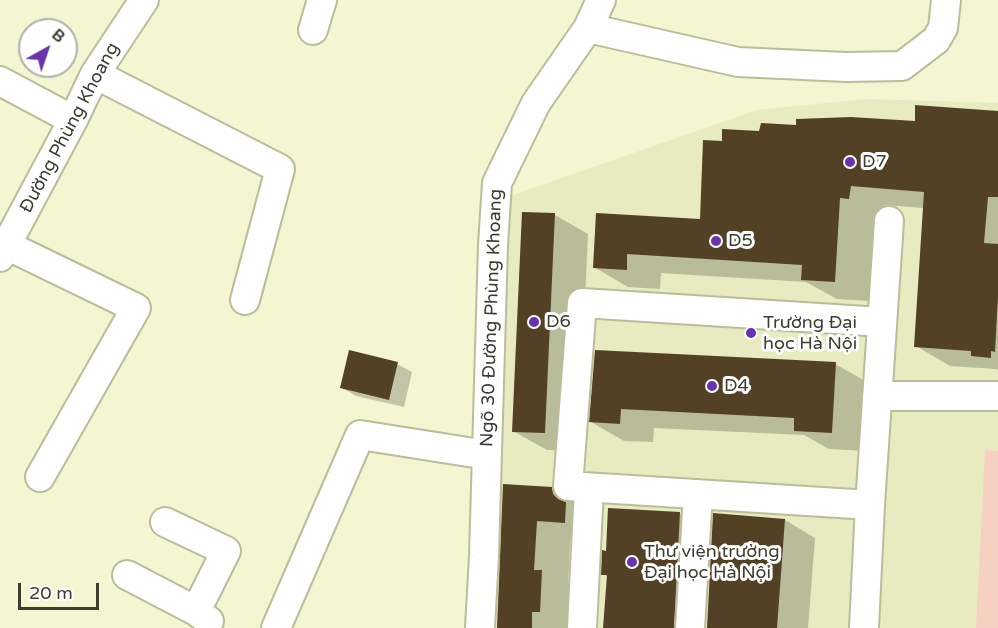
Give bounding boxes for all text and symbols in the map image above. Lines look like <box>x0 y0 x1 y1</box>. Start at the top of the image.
north arrow <box>18 18 78 78</box>
text: B <box>48 25 69 47</box>
street label: Đường Phùng Khoang <box>16 39 124 217</box>
place label: D7 <box>862 151 887 173</box>
marker: D7 <box>843 155 857 169</box>
street label: Ngõ 30 Đường Phùng Khoang <box>477 189 507 447</box>
place label: D5 <box>728 230 753 252</box>
marker: D5 <box>709 234 723 248</box>
place label: D6 <box>546 311 571 333</box>
place label: Trường Đại học Hà Nội <box>763 312 857 354</box>
marker: D6 <box>527 315 541 329</box>
marker: Trường Đại học Hà Nội <box>744 326 758 340</box>
place label: D4 <box>724 375 749 397</box>
marker: D4 <box>705 379 719 393</box>
place label: Thư viện trường Đại học Hà Nội <box>644 541 780 584</box>
marker: Thư viện trường Đại học Hà Nội <box>625 555 639 569</box>
scale bar <box>21 571 102 609</box>
text: 20 m <box>29 582 73 604</box>

